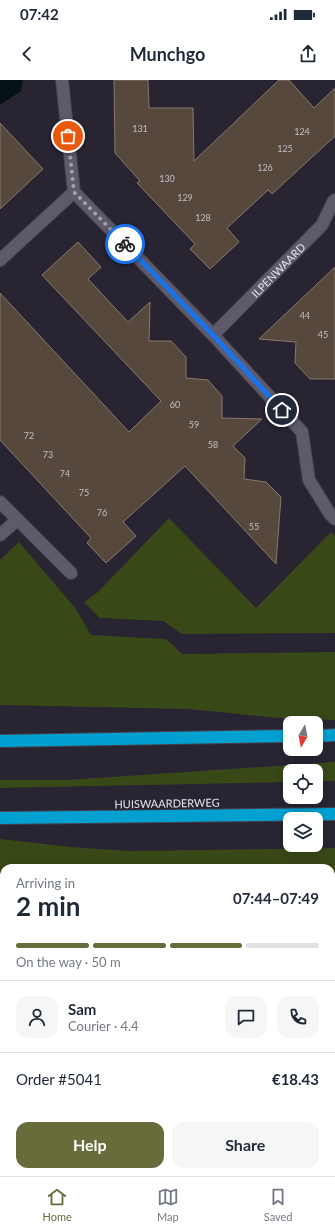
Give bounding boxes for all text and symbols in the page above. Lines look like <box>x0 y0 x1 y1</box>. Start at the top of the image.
text: 07:42 <box>20 5 59 23</box>
icon: back <box>16 43 38 65</box>
text: Munchgo <box>130 43 205 65</box>
icon: share <box>297 43 319 65</box>
pin <box>51 119 85 153</box>
house number: 131 <box>132 123 148 134</box>
icon: bag <box>57 125 79 147</box>
house number: 124 <box>294 126 310 137</box>
house number: 125 <box>277 143 293 154</box>
house number: 126 <box>257 162 273 173</box>
house number: 130 <box>159 173 175 184</box>
house number: 129 <box>177 192 193 203</box>
house number: 128 <box>195 212 211 223</box>
courier <box>105 224 145 264</box>
icon: bike <box>114 233 136 255</box>
street label: ILPENWAARD <box>248 240 307 300</box>
house number: 44 <box>300 310 310 321</box>
house number: 45 <box>318 329 328 340</box>
pin <box>265 393 299 427</box>
house number: 60 <box>170 399 180 410</box>
icon: home <box>271 399 293 421</box>
house number: 59 <box>189 419 199 430</box>
house number: 72 <box>24 430 34 441</box>
house number: 58 <box>208 439 218 450</box>
house number: 73 <box>43 449 53 460</box>
house number: 74 <box>60 468 70 479</box>
house number: 75 <box>79 487 89 498</box>
house number: 76 <box>97 507 107 518</box>
house number: 55 <box>249 521 259 532</box>
north arrow <box>283 716 323 756</box>
map controls <box>283 716 323 852</box>
button: locate <box>283 764 323 804</box>
street label: HUISWAARDERWEG <box>114 796 220 810</box>
button: layers <box>283 812 323 852</box>
text: Arriving in <box>16 875 75 891</box>
text: 07:44–07:49 <box>233 889 319 907</box>
text: 2 min <box>16 890 80 922</box>
text: On the way · 50 m <box>16 954 121 970</box>
button: person <box>16 996 58 1038</box>
button: chat <box>225 996 267 1038</box>
button: phone <box>277 996 319 1038</box>
text: Sam <box>68 1000 96 1018</box>
text: Courier · 4.4 <box>68 1018 139 1034</box>
text: Order #5041 <box>16 1070 102 1088</box>
text: €18.43 <box>272 1070 319 1088</box>
button: Help <box>16 1122 164 1168</box>
button: Share <box>172 1122 319 1168</box>
tab: Home <box>42 1186 72 1223</box>
tab: Map <box>157 1186 179 1223</box>
tab: Saved <box>264 1186 292 1223</box>

